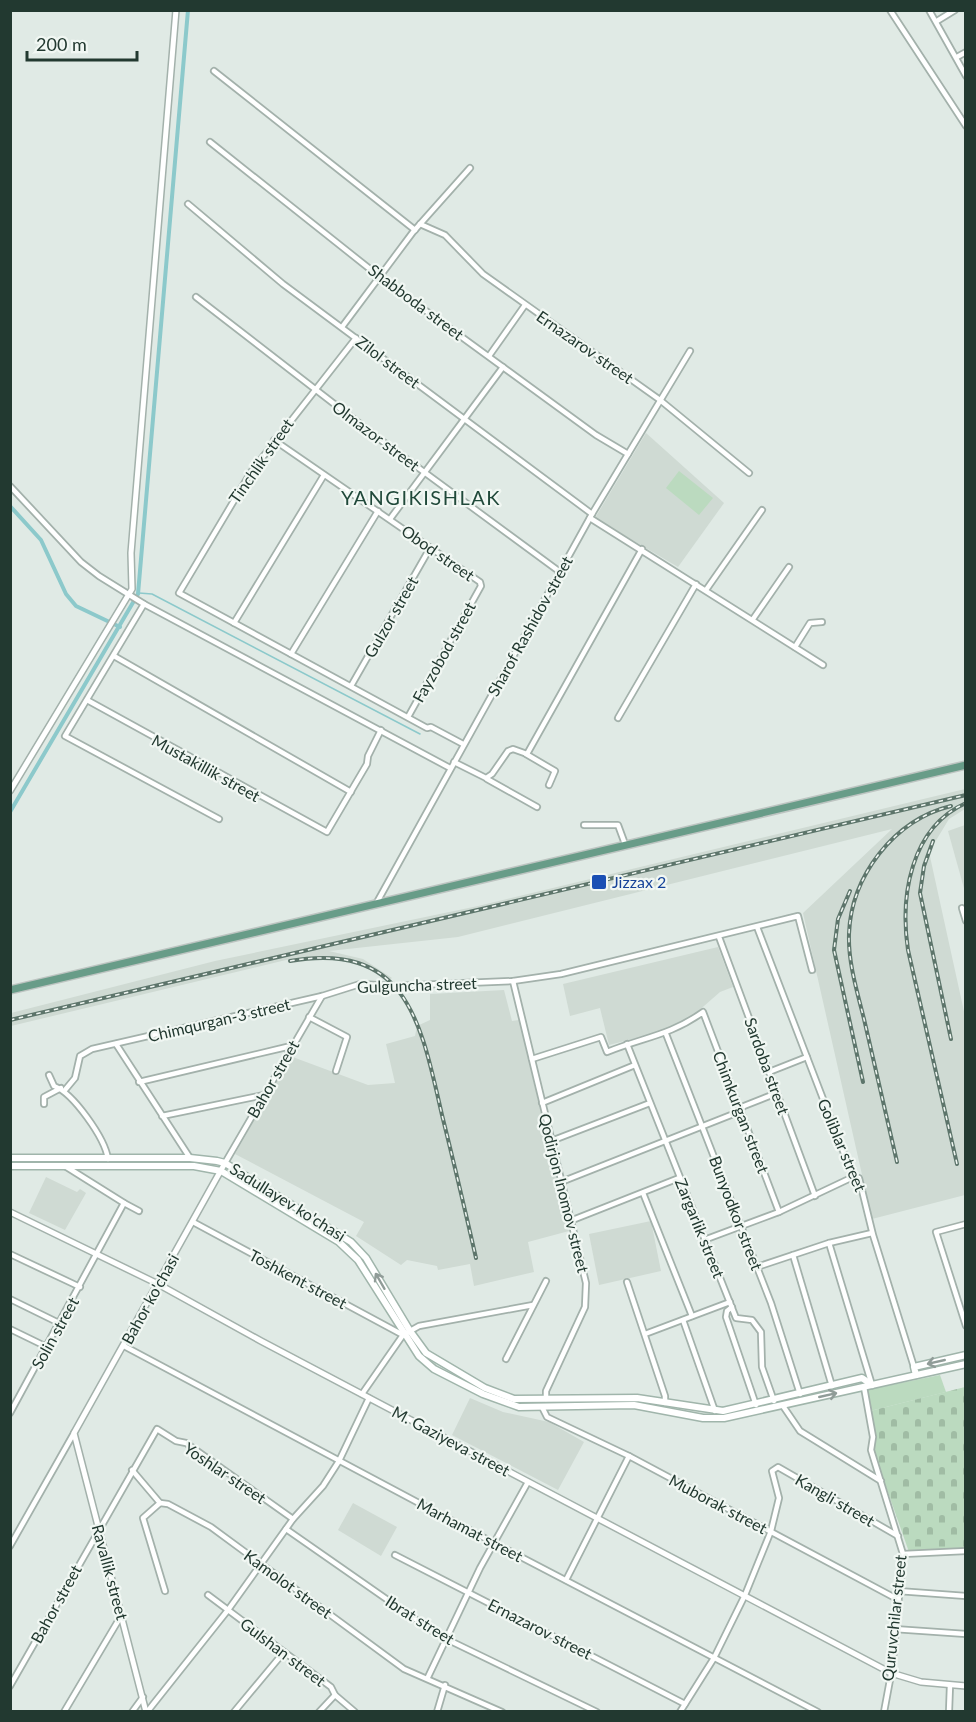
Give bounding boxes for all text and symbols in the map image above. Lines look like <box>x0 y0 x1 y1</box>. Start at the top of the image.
scale bar <box>27 24 136 62</box>
text: 200 m <box>36 33 87 55</box>
street label: Shabboda street <box>365 260 468 344</box>
street label: Ernazarov street <box>533 306 638 387</box>
street label: Zilol street <box>353 331 424 392</box>
street label: Olmazor street <box>329 397 424 475</box>
street label: Tinchlik street <box>224 414 297 507</box>
district label: YANGIKISHLAK <box>341 485 501 509</box>
street label: Obod street <box>398 521 479 585</box>
street label: Sharof Rashidov street <box>483 552 576 699</box>
street label: Gulzor street <box>360 572 422 661</box>
street label: Fayzobod street <box>408 598 479 705</box>
street label: Mustakillik street <box>149 730 264 805</box>
place label: Jizzax 2 <box>612 872 666 891</box>
marker: Jizzax 2 <box>590 873 608 891</box>
street label: Gulguncha street <box>357 973 477 996</box>
street label: Chimqurgan-3 street <box>146 994 292 1045</box>
street label: Sardoba street <box>741 1015 794 1117</box>
street label: Bahor street <box>243 1036 303 1121</box>
street label: Chimkurgan street <box>709 1048 774 1176</box>
street label: Goliblar street <box>814 1095 871 1194</box>
street label: Qodirjon Inomov street <box>536 1111 594 1275</box>
street label: Bunyodkor street <box>706 1153 767 1273</box>
street label: Sadullayev ko'chasi <box>227 1158 350 1245</box>
street label: Zargarlik street <box>672 1175 729 1281</box>
street label: Toshkent street <box>246 1245 351 1312</box>
street label: Bahor ko'chasi <box>117 1250 182 1347</box>
one-way arrow <box>374 1273 386 1290</box>
street label: Solin street <box>27 1293 82 1372</box>
one-way arrow <box>926 1357 946 1368</box>
one-way arrow <box>818 1389 837 1401</box>
street label: M. Gaziyeva street <box>389 1402 514 1480</box>
street label: Yoshlar street <box>180 1438 270 1507</box>
street label: Kangli street <box>792 1469 878 1530</box>
street label: Muborak street <box>666 1470 771 1537</box>
street label: Marhamat street <box>414 1494 527 1565</box>
street label: Ravallik street <box>89 1522 132 1622</box>
street label: Kamolot street <box>241 1545 336 1622</box>
street label: Quruvchilar street <box>877 1554 910 1682</box>
street label: Bahor street <box>26 1561 85 1646</box>
street label: Ibrat street <box>382 1591 458 1648</box>
street label: Ernazarov street <box>485 1594 596 1663</box>
street label: Gulshan street <box>237 1613 330 1690</box>

